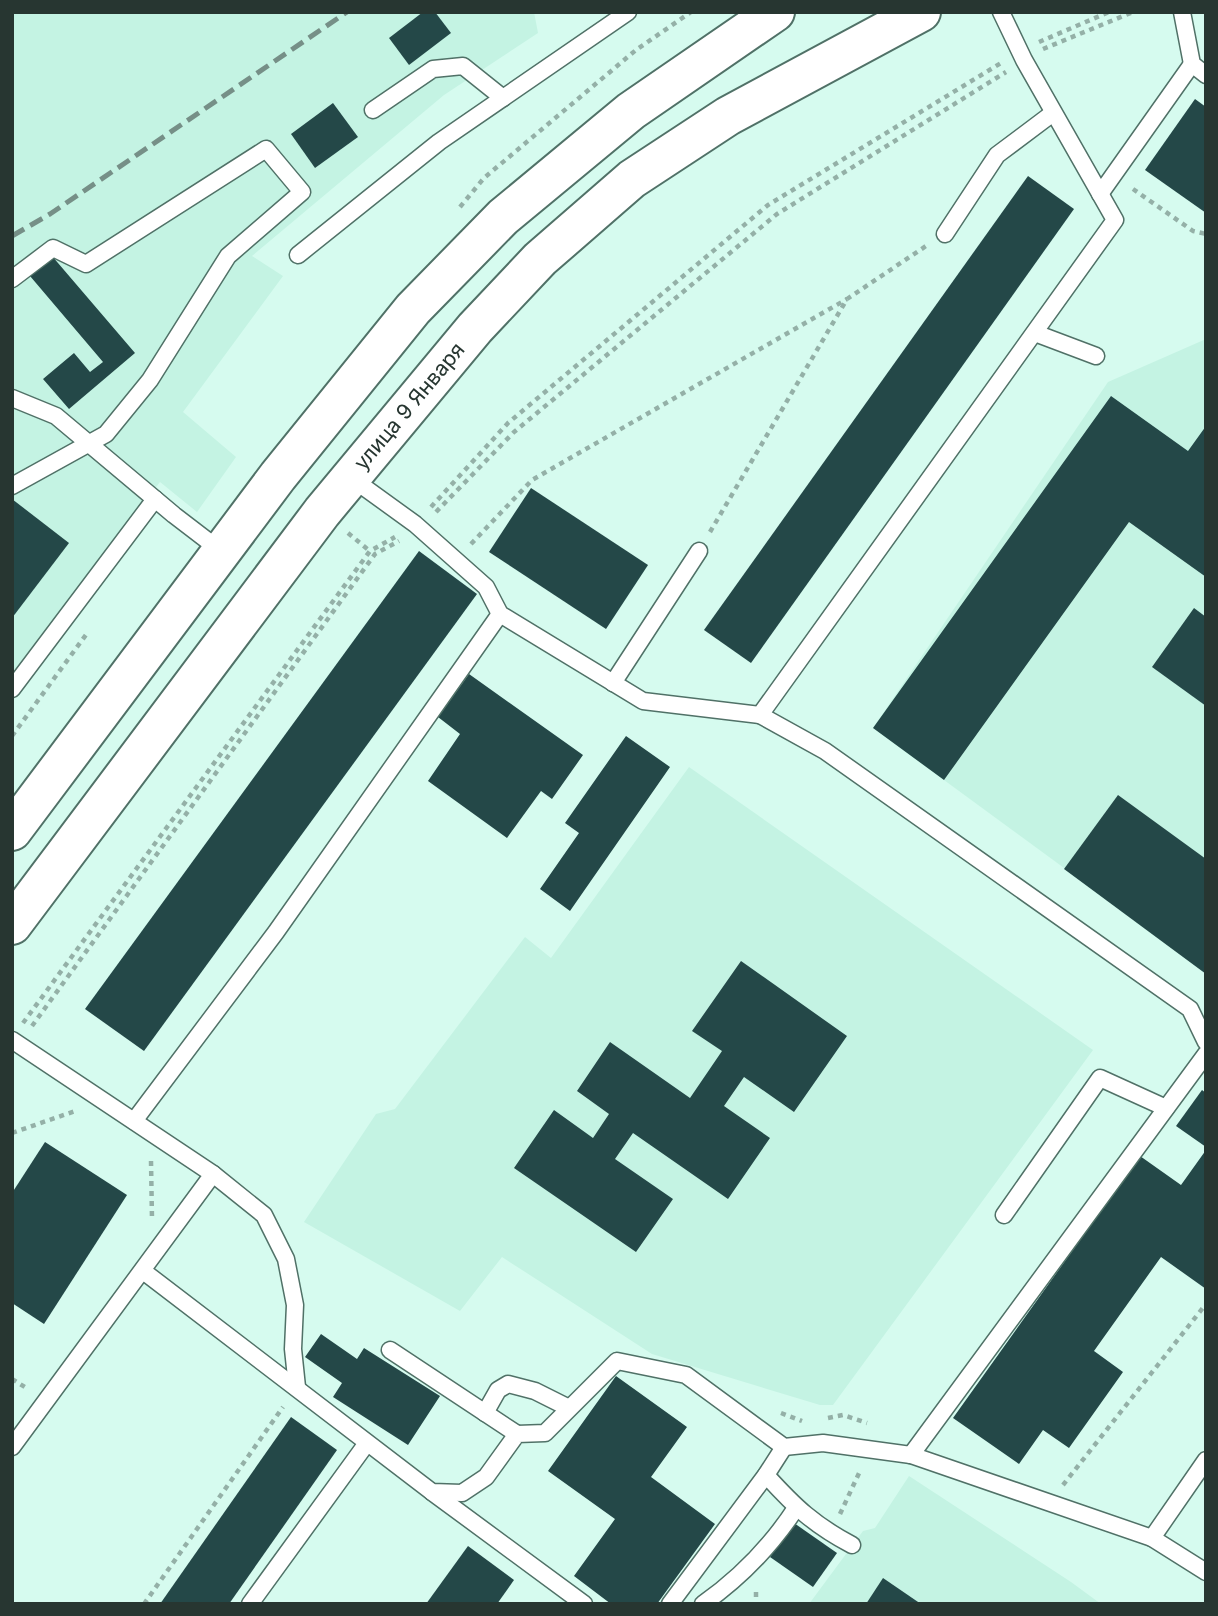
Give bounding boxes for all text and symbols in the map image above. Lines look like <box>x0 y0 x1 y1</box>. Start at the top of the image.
street label: улица 9 Января <box>348 337 470 475</box>

